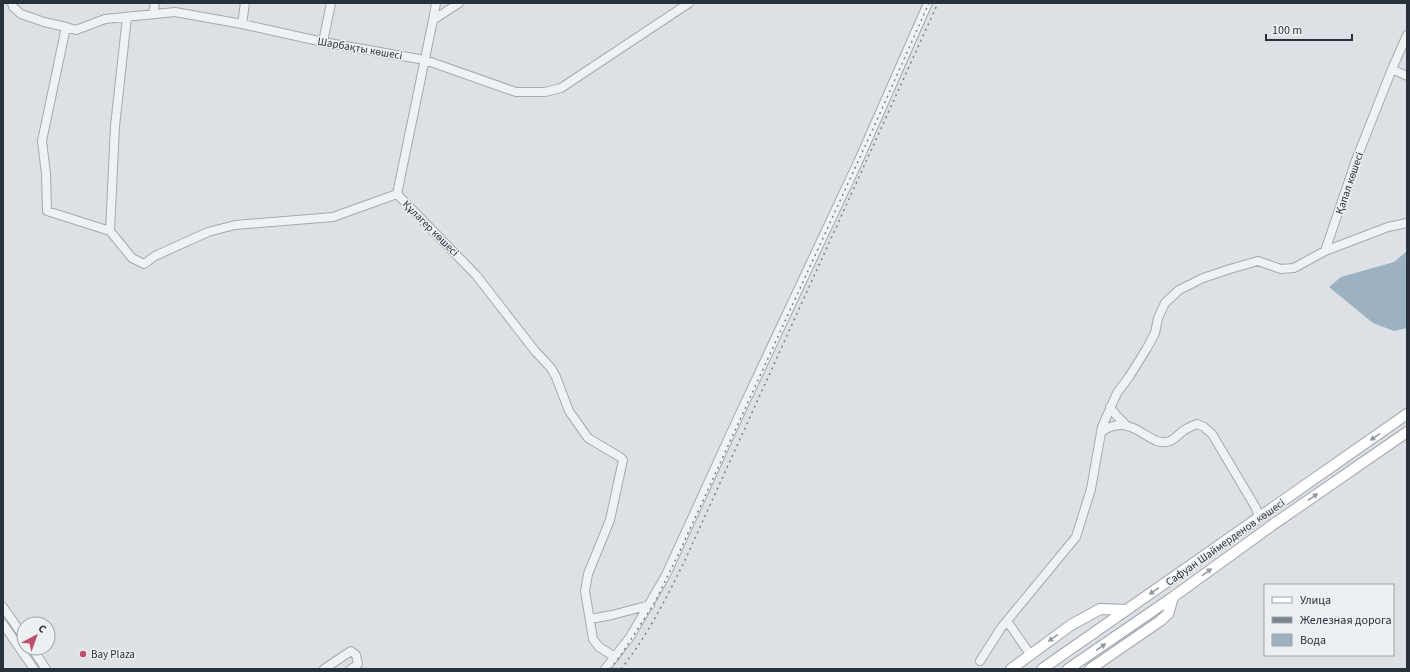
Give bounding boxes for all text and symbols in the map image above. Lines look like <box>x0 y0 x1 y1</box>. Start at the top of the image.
scale bar <box>1266 16 1352 42</box>
text: 100 m <box>1272 22 1302 39</box>
street label: Шарбақты көшесі <box>316 34 404 63</box>
street label: Қапал көшесі <box>1332 150 1367 216</box>
street label: Құлагер көшесі <box>399 197 462 260</box>
one-way arrow <box>1370 433 1380 441</box>
one-way arrow <box>1308 493 1318 501</box>
street label: Сафуан Шаймерденов көшесі <box>1163 495 1288 589</box>
one-way arrow <box>1202 568 1212 576</box>
legend <box>1264 584 1394 656</box>
one-way arrow <box>1148 587 1159 595</box>
text: Улица <box>1300 592 1331 609</box>
text: Железная дорога <box>1300 612 1392 629</box>
north arrow <box>16 616 56 656</box>
text: С <box>35 621 50 637</box>
text: Вода <box>1300 632 1326 649</box>
one-way arrow <box>1048 634 1059 642</box>
one-way arrow <box>1095 643 1106 651</box>
place label: Bay Plaza <box>91 647 135 662</box>
marker: Bay Plaza <box>78 649 88 659</box>

